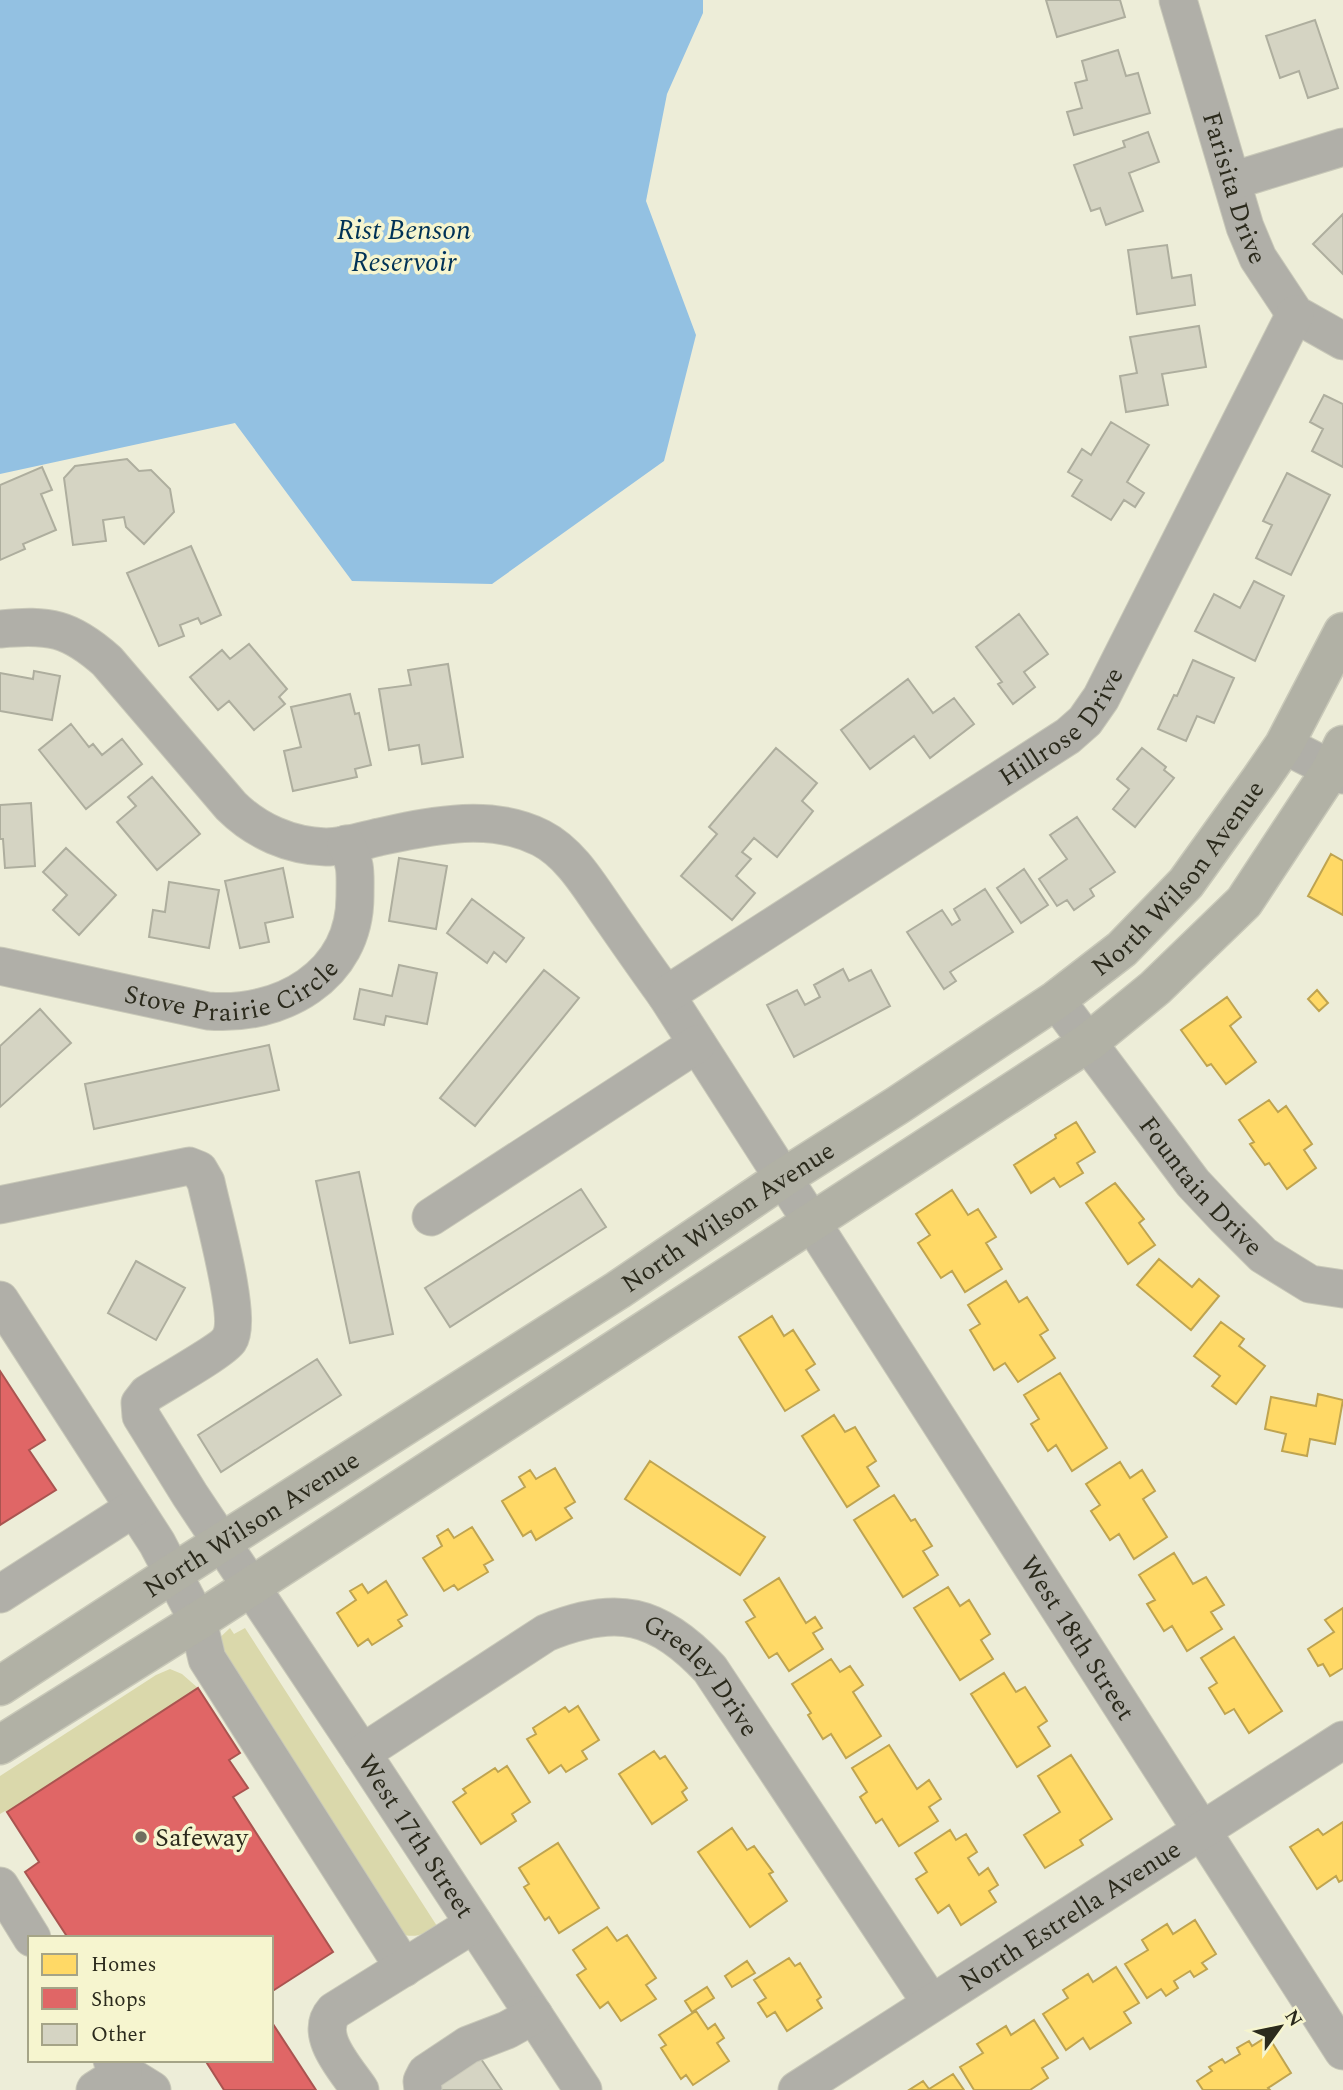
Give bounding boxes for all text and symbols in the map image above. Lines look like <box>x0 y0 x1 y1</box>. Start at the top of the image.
street label: Farisita Drive <box>1191 107 1277 271</box>
water label: Rist Benson Reservoir <box>337 209 471 284</box>
street label: Hillrose Drive <box>991 660 1134 797</box>
street label: North Wilson Avenue <box>1083 772 1275 987</box>
street label: Stove Prairie Circle <box>120 951 349 1033</box>
street label: Fountain Drive <box>1128 1108 1272 1266</box>
street label: North Wilson Avenue <box>613 1131 843 1303</box>
street label: North Wilson Avenue <box>136 1441 368 1609</box>
street label: West 18th Street <box>1009 1548 1145 1729</box>
street label: Greeley Drive <box>637 1604 769 1745</box>
street label: West 17th Street <box>347 1746 484 1927</box>
place label: Safeway <box>155 1818 249 1858</box>
marker: Safeway <box>133 1829 149 1845</box>
street label: North Estrella Avenue <box>951 1830 1189 2002</box>
legend <box>28 1936 273 2062</box>
text: Homes <box>91 1949 157 1981</box>
text: Shops <box>91 1984 147 2016</box>
north arrow <box>1245 1992 1315 2062</box>
text: N <box>1277 2004 1309 2033</box>
text: Other <box>91 2019 146 2051</box>

